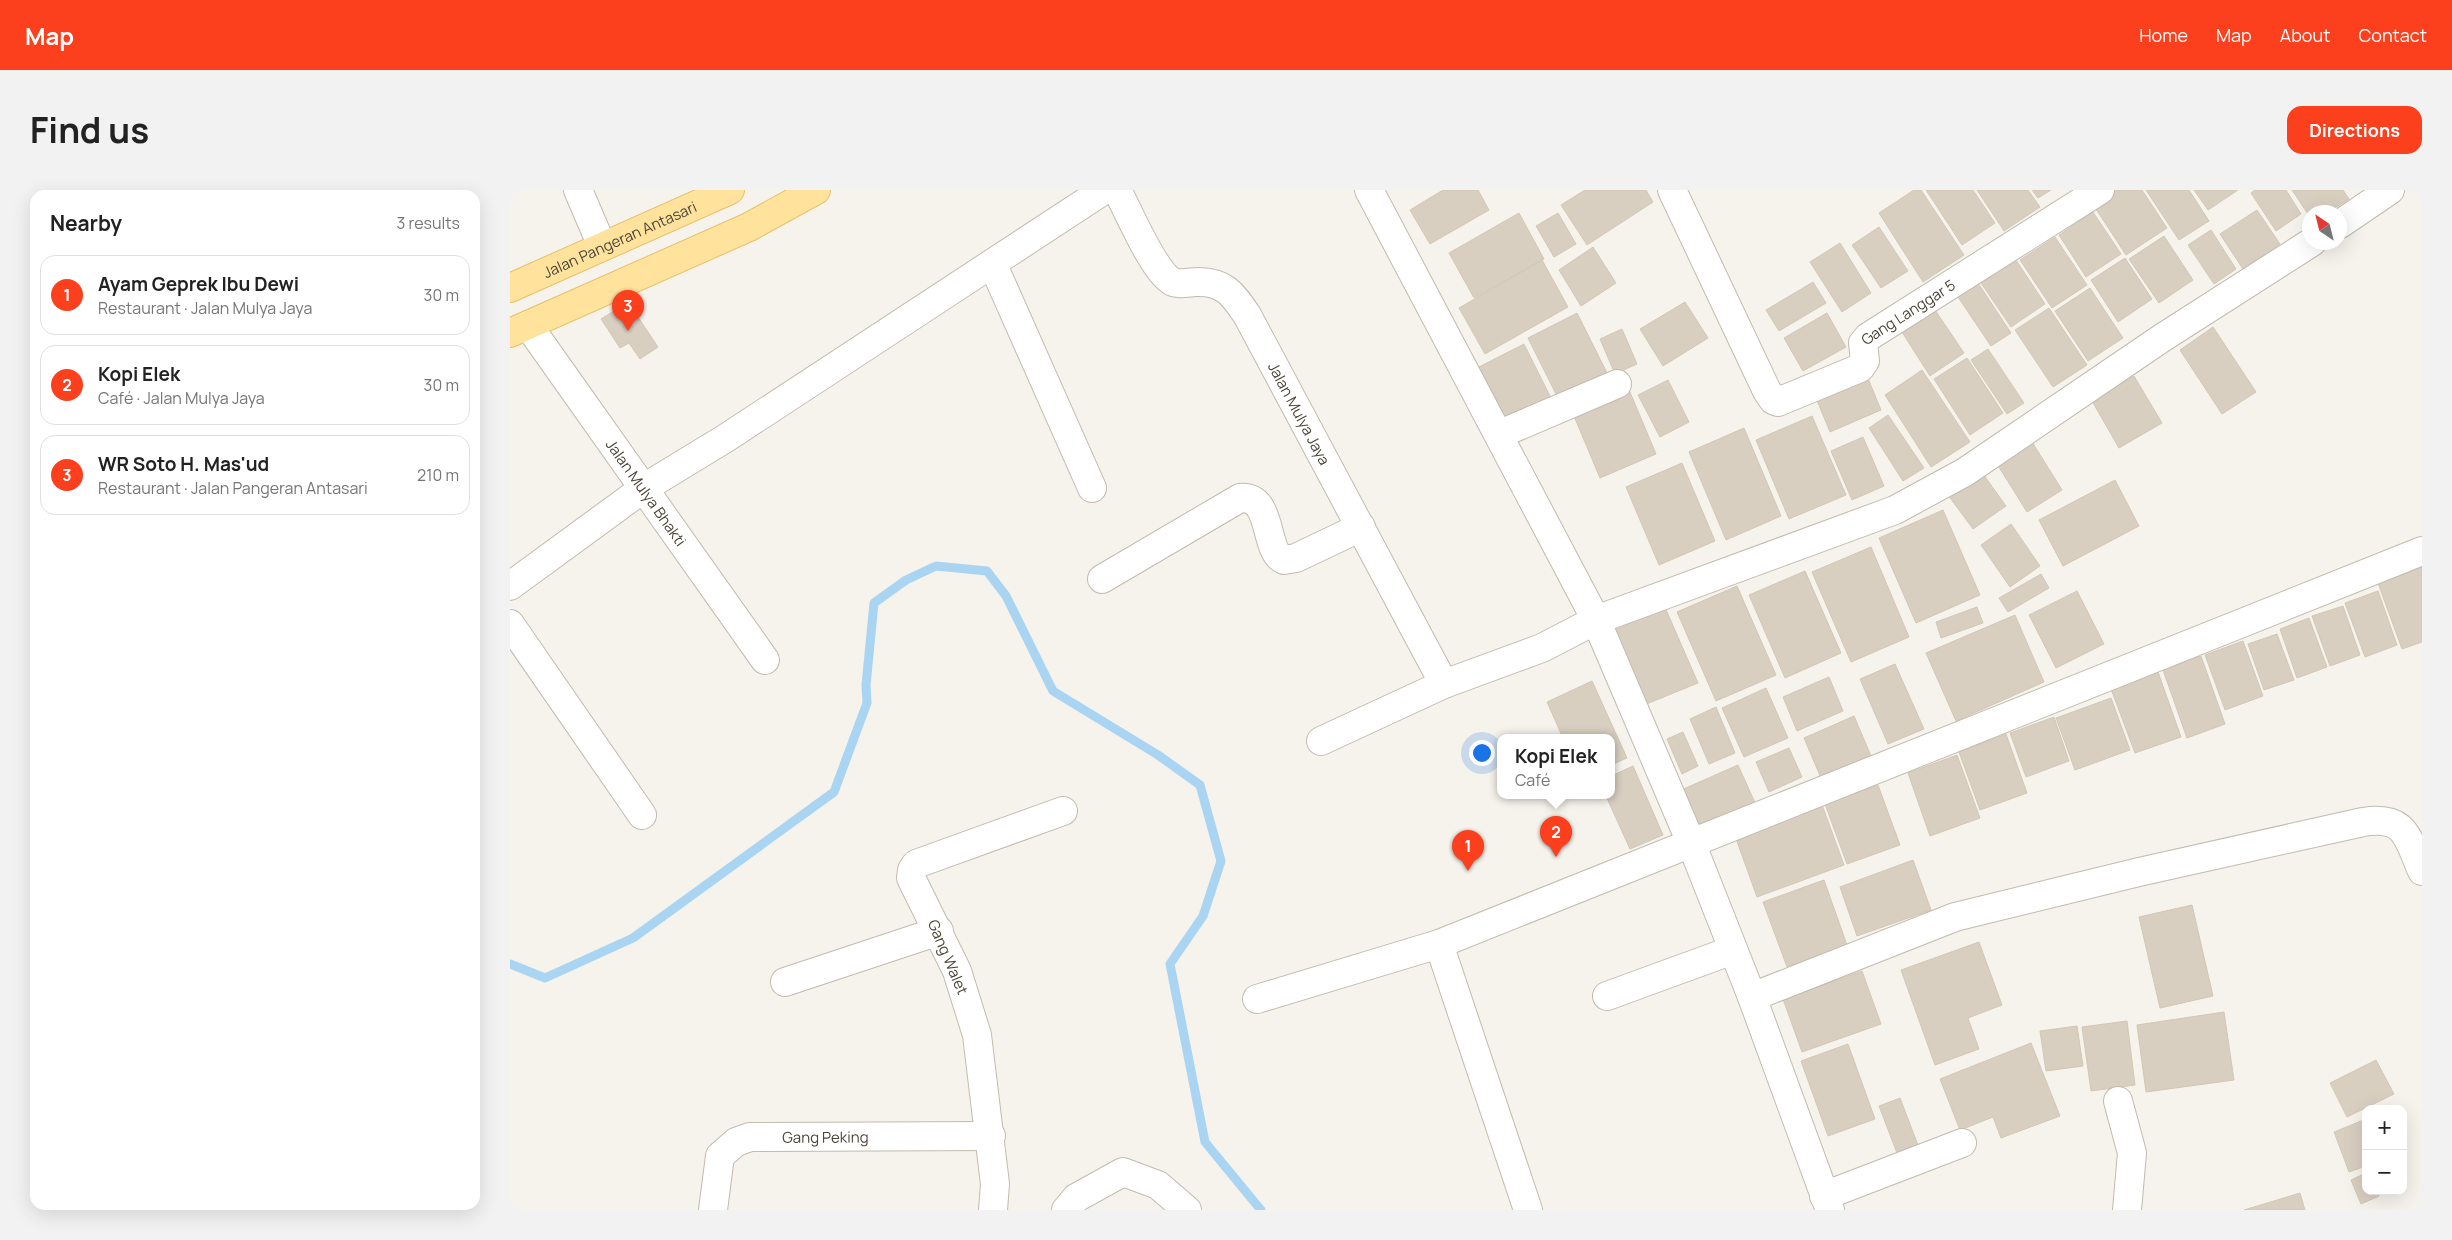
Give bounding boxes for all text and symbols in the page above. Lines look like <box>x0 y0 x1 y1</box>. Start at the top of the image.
text: Map <box>25 19 74 52</box>
text: Home <box>2139 23 2188 47</box>
text: Map <box>2216 23 2252 47</box>
text: About <box>2280 23 2330 47</box>
text: Contact <box>2358 23 2427 47</box>
text: Find us <box>30 106 149 154</box>
button: Directions <box>2287 106 2422 154</box>
street label: Jalan Pangeran Antasari <box>539 196 700 283</box>
north arrow <box>2302 205 2347 250</box>
text: Nearby <box>50 209 122 237</box>
text: 3 results <box>397 212 460 234</box>
text: Ayam Geprek Ibu Dewi <box>98 271 299 297</box>
street label: Gang Langgar 5 <box>1856 274 1959 349</box>
text: 1 <box>63 284 71 306</box>
text: 30 m <box>424 284 459 306</box>
pin: 3 <box>612 290 644 331</box>
text: Restaurant · Jalan Mulya Jaya <box>98 297 312 319</box>
street label: Jalan Mulya Jaya <box>1263 358 1336 469</box>
text: Kopi Elek <box>98 361 180 387</box>
text: 2 <box>62 374 72 396</box>
text: 30 m <box>424 374 459 396</box>
text: Café · Jalan Mulya Jaya <box>98 387 265 409</box>
street label: Jalan Mulya Bhakti <box>601 435 692 550</box>
text: WR Soto H. Mas'ud <box>98 451 269 477</box>
text: 3 <box>62 464 72 486</box>
text: 210 m <box>417 464 459 486</box>
text: Restaurant · Jalan Pangeran Antasari <box>98 477 368 499</box>
popup <box>1497 734 1615 799</box>
your location <box>1469 740 1495 766</box>
text: Kopi Elek <box>1515 743 1597 769</box>
text: Café <box>1515 769 1550 791</box>
pin: 2 <box>1540 816 1572 857</box>
pin: 1 <box>1452 830 1484 871</box>
street label: Gang Walet <box>923 916 973 998</box>
map controls <box>2362 1105 2407 1195</box>
button: + <box>2362 1105 2407 1150</box>
street label: Gang Peking <box>782 1126 869 1147</box>
button: − <box>2362 1150 2407 1195</box>

